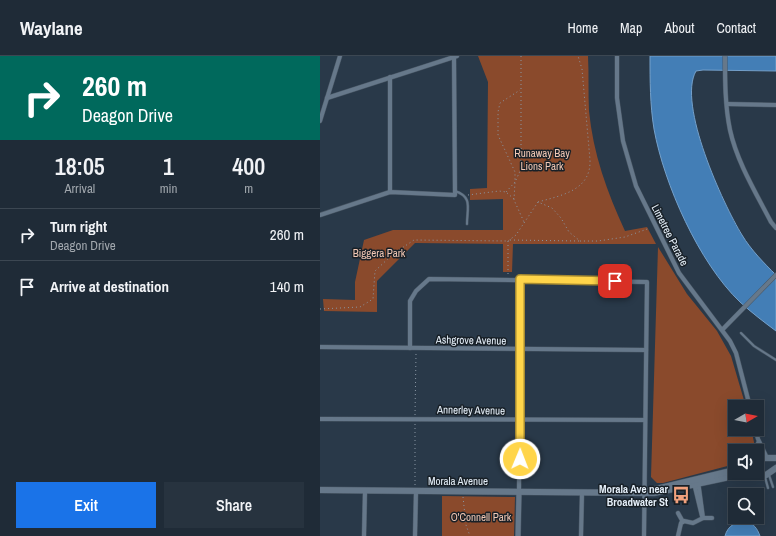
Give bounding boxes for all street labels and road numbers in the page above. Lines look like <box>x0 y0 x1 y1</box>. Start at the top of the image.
street label: Limetree Parade <box>649 202 691 268</box>
street label: Ashgrove Avenue <box>435 332 506 348</box>
street label: Annerley Avenue <box>436 402 505 418</box>
street label: Morala Avenue <box>428 474 488 488</box>

